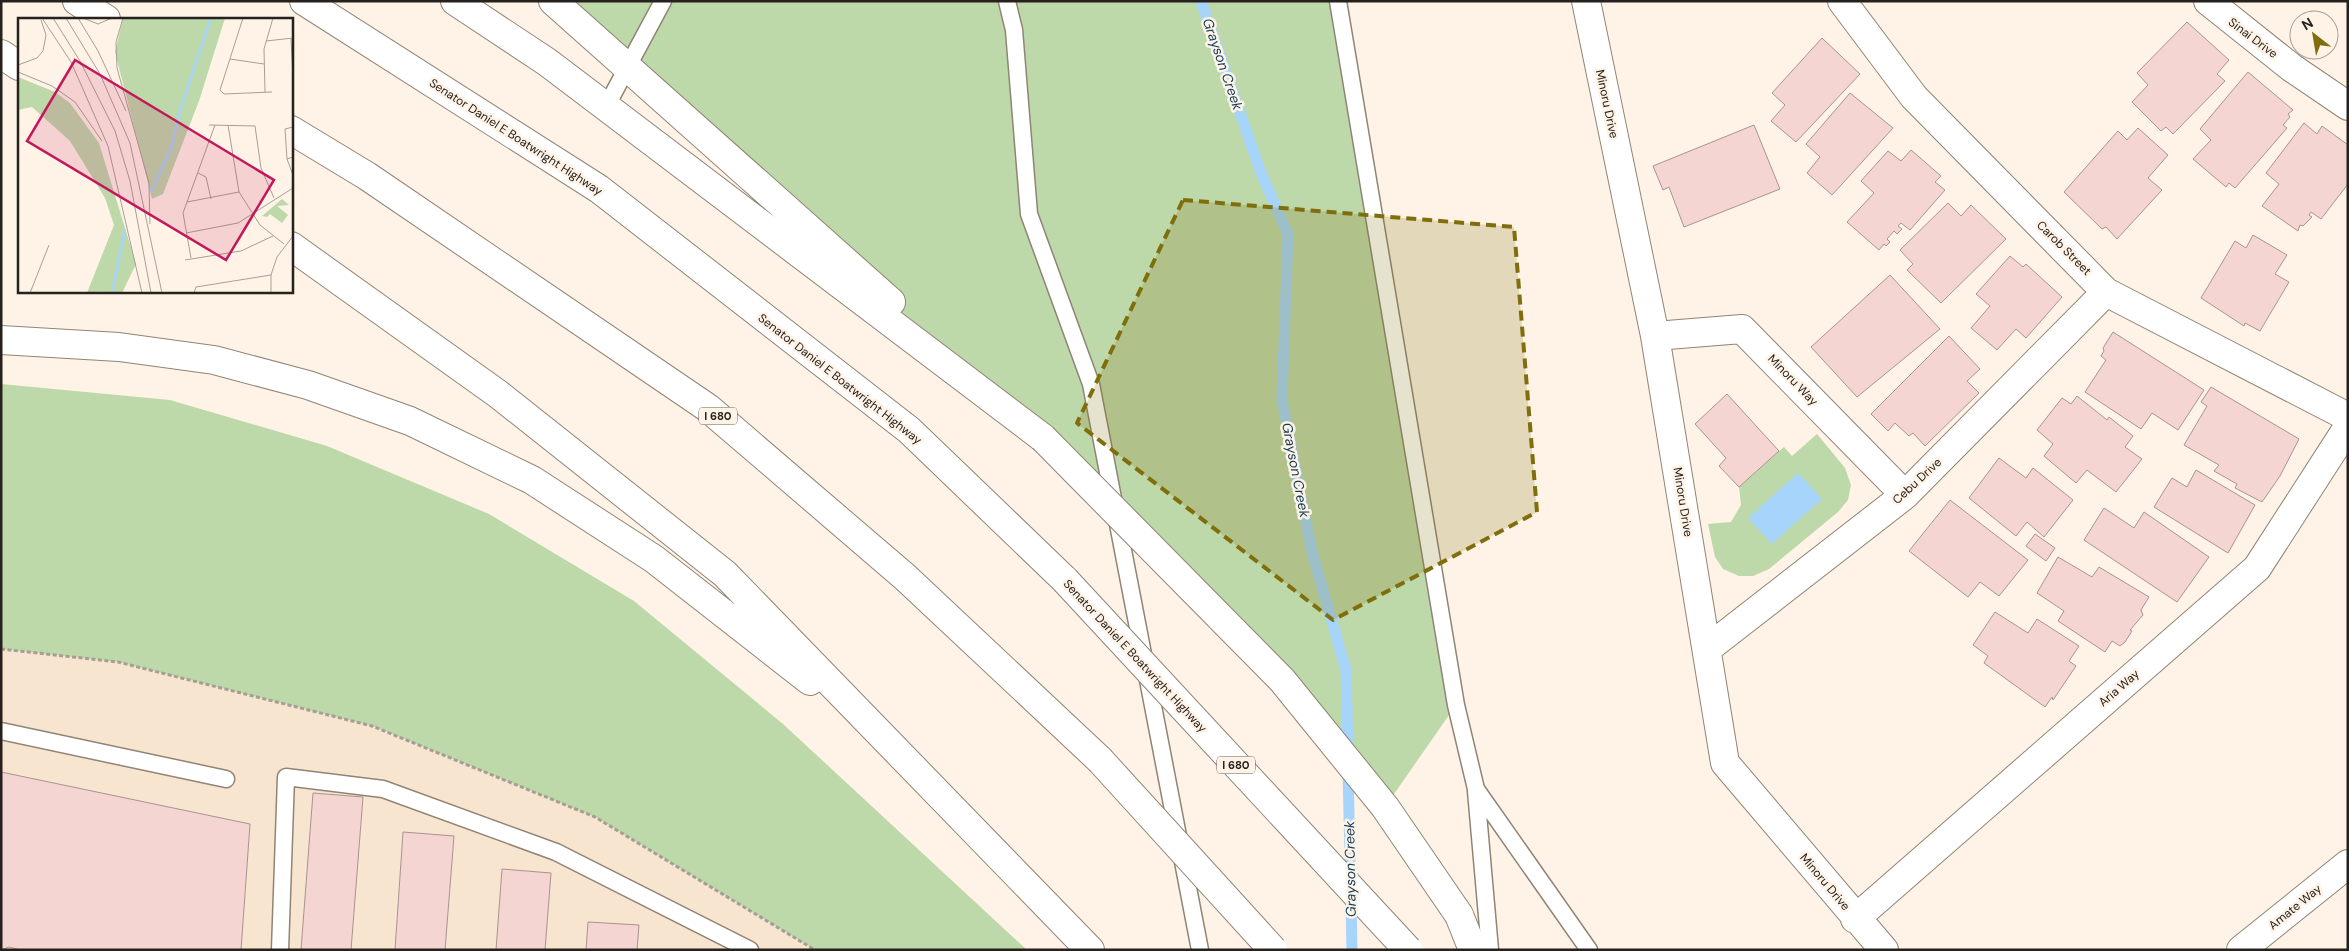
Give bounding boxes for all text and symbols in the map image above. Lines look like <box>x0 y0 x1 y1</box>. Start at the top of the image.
north arrow <box>2289 10 2339 60</box>
street label: Sinai Drive <box>2225 14 2281 62</box>
text: N <box>2298 14 2316 34</box>
water label: Grayson Creek <box>1199 16 1247 113</box>
inset map <box>18 18 292 292</box>
street label: Minoru Drive <box>1592 68 1622 140</box>
street label: Senator Daniel E Boatwright Highway <box>426 75 606 199</box>
street label: Carob Street <box>2033 217 2095 279</box>
street label: Senator Daniel E Boatwright Highway <box>755 310 925 448</box>
street label: Minoru Way <box>1764 351 1822 409</box>
road number: I 680 <box>699 408 737 424</box>
water label: Grayson Creek <box>1278 421 1314 520</box>
street label: Cebu Drive <box>1889 454 1945 508</box>
street label: Minoru Drive <box>1670 466 1696 538</box>
street label: Senator Daniel E Boatwright Highway <box>1060 576 1210 736</box>
street label: Aria Way <box>2095 666 2143 710</box>
road number: I 680 <box>1217 756 1255 774</box>
water label: Grayson Creek <box>1340 820 1360 917</box>
street label: Minoru Drive <box>1796 850 1854 914</box>
street label: Amate Way <box>2265 881 2325 933</box>

